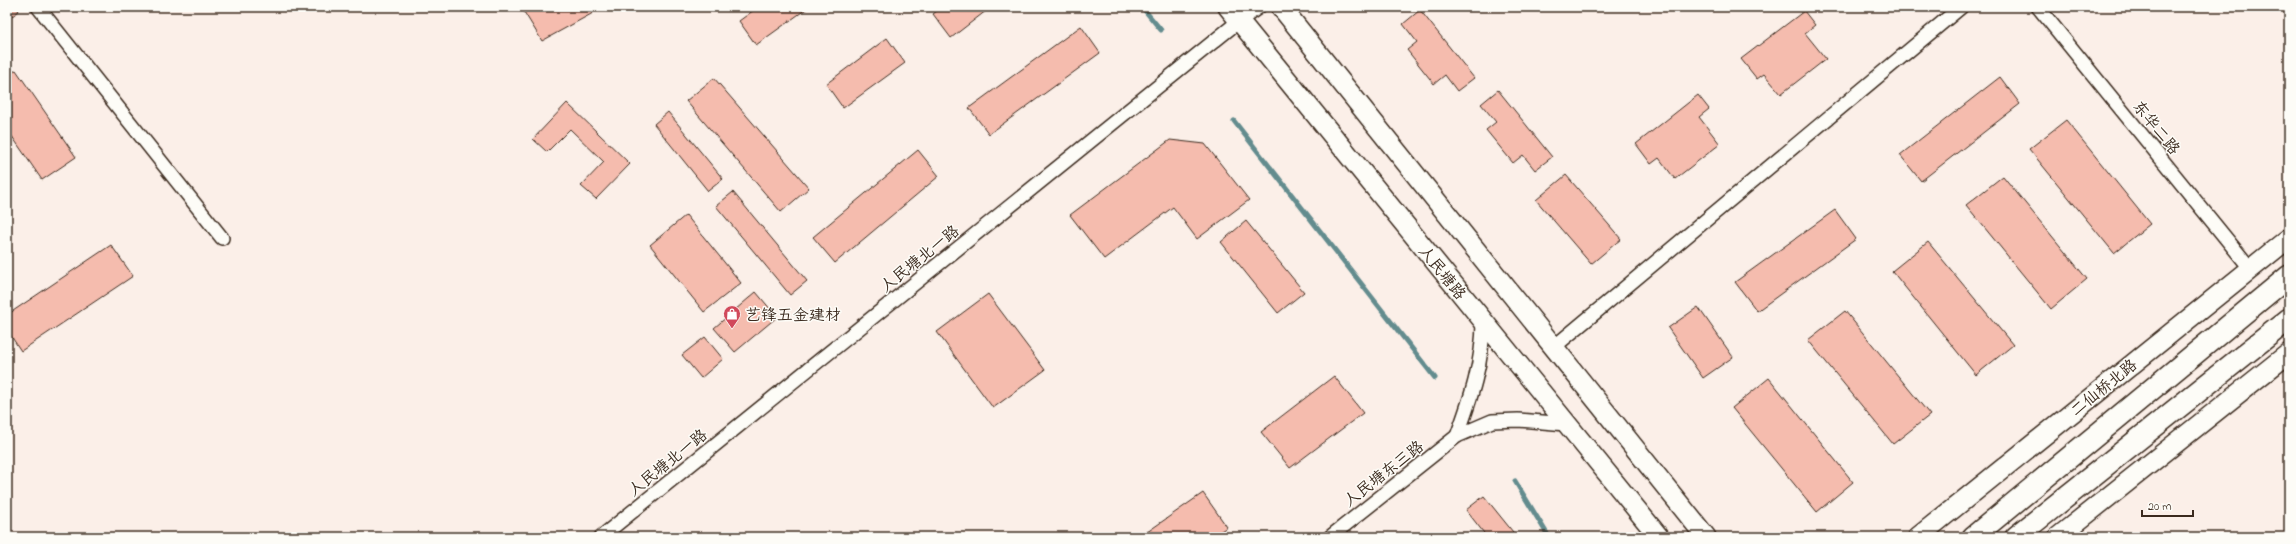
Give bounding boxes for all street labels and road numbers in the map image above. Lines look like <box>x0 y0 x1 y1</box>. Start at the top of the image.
street label: 东华二路 <box>2126 96 2185 161</box>
street label: 人民塘北一路 <box>875 220 965 299</box>
street label: 人民塘路 <box>1412 241 1471 306</box>
street label: 二仙桥北路 <box>2066 354 2143 423</box>
street label: 人民塘北一路 <box>623 424 713 503</box>
street label: 人民塘东三路 <box>1339 436 1429 514</box>

